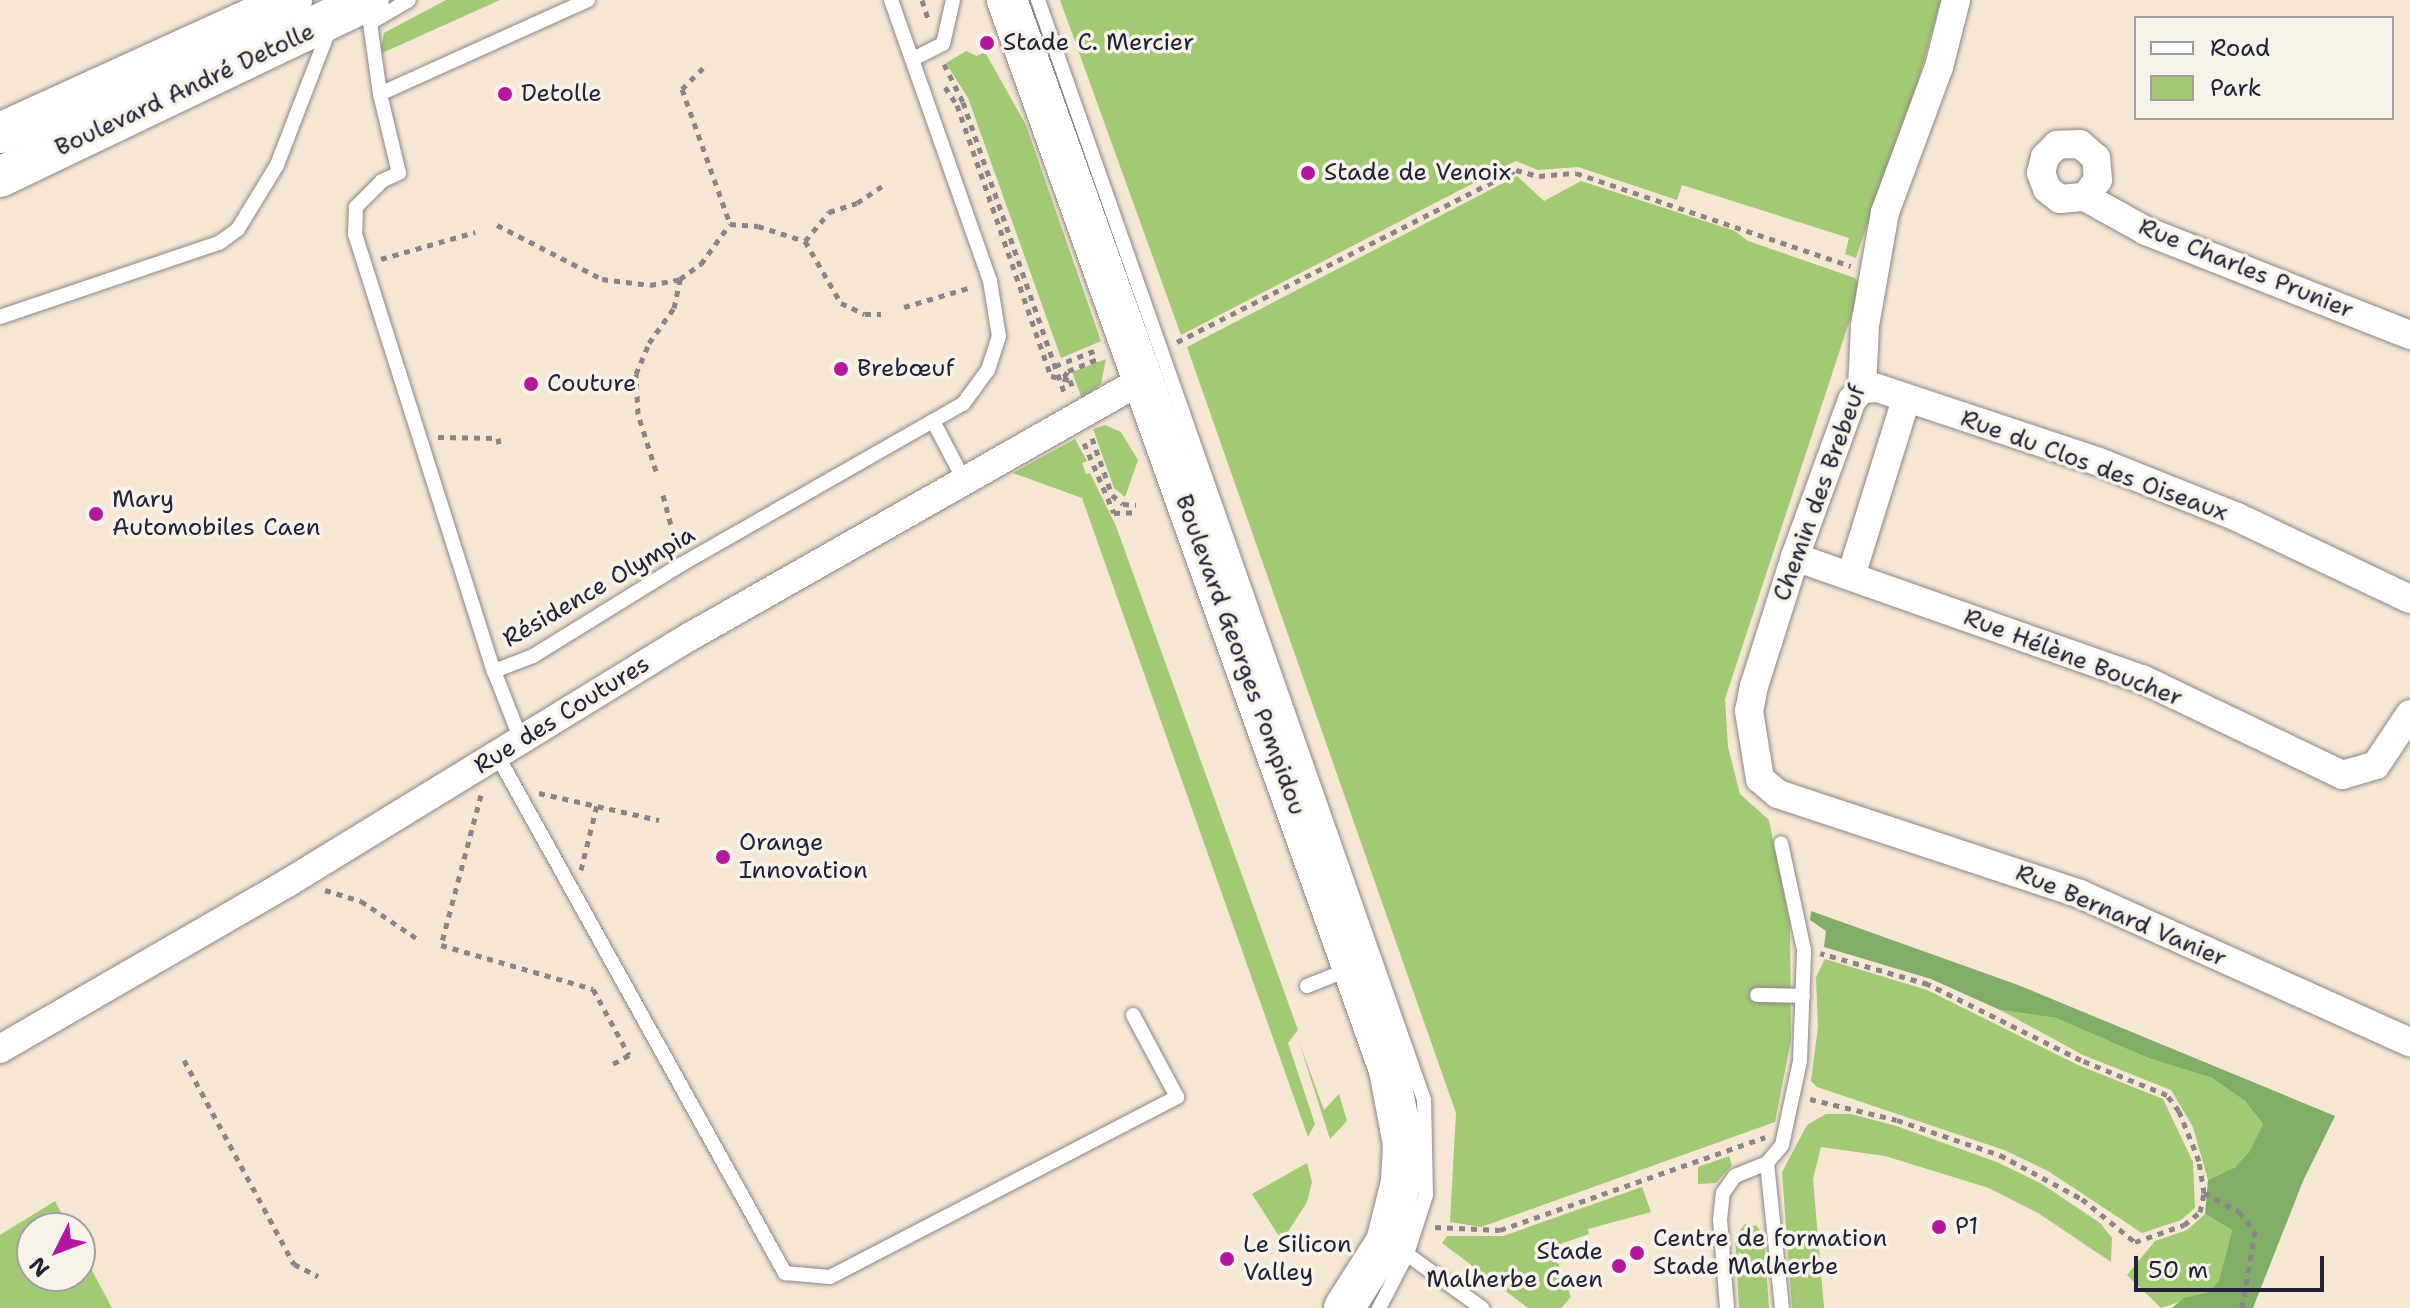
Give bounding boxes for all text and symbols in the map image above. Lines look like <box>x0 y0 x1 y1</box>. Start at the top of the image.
legend <box>2134 16 2394 120</box>
street label: Boulevard André Detolle <box>51 17 319 163</box>
place label: Stade C. Mercier <box>1003 29 1194 57</box>
text: Road <box>2210 32 2270 64</box>
marker: Stade C. Mercier <box>978 34 996 52</box>
text: Park <box>2210 72 2262 104</box>
place label: Detolle <box>521 80 602 108</box>
marker: Detolle <box>496 85 514 103</box>
place label: Stade de Venoix <box>1324 159 1511 187</box>
marker: Stade de Venoix <box>1299 164 1317 182</box>
street label: Rue Charles Prunier <box>2134 213 2358 325</box>
place label: Brebœuf <box>857 355 954 383</box>
marker: Brebœuf <box>832 360 850 378</box>
place label: Couture <box>547 370 637 398</box>
marker: Couture <box>522 375 540 393</box>
street label: Chemin des Brebeuf <box>1767 381 1873 605</box>
street label: Rue du Clos des Oiseaux <box>1957 404 2231 528</box>
place label: Mary Automobiles Caen <box>112 486 320 542</box>
street label: Boulevard Georges Pompidou <box>1169 491 1311 819</box>
marker: Mary Automobiles Caen <box>87 505 105 523</box>
street label: Résidence Olympia <box>498 520 700 654</box>
street label: Rue Hélène Boucher <box>1960 603 2186 713</box>
street label: Rue des Coutures <box>469 650 655 780</box>
place label: Orange Innovation <box>739 829 868 885</box>
marker: Orange Innovation <box>714 848 732 866</box>
street label: Rue Bernard Vanier <box>2011 859 2231 973</box>
north arrow <box>16 1212 96 1292</box>
place label: P1 <box>1955 1213 1978 1241</box>
marker: P1 <box>1930 1218 1948 1236</box>
place label: Centre de formation Stade Malherbe <box>1653 1225 1887 1281</box>
place label: Le Silicon Valley <box>1243 1231 1352 1287</box>
place label: Stade Malherbe Caen <box>1426 1238 1603 1294</box>
scale bar <box>2138 1240 2328 1290</box>
marker: Centre de formation Stade Malherbe <box>1628 1244 1646 1262</box>
marker: Le Silicon Valley <box>1218 1250 1236 1268</box>
text: N <box>23 1251 56 1283</box>
text: 50 m <box>2148 1254 2208 1286</box>
marker: Stade Malherbe Caen <box>1610 1257 1628 1275</box>

